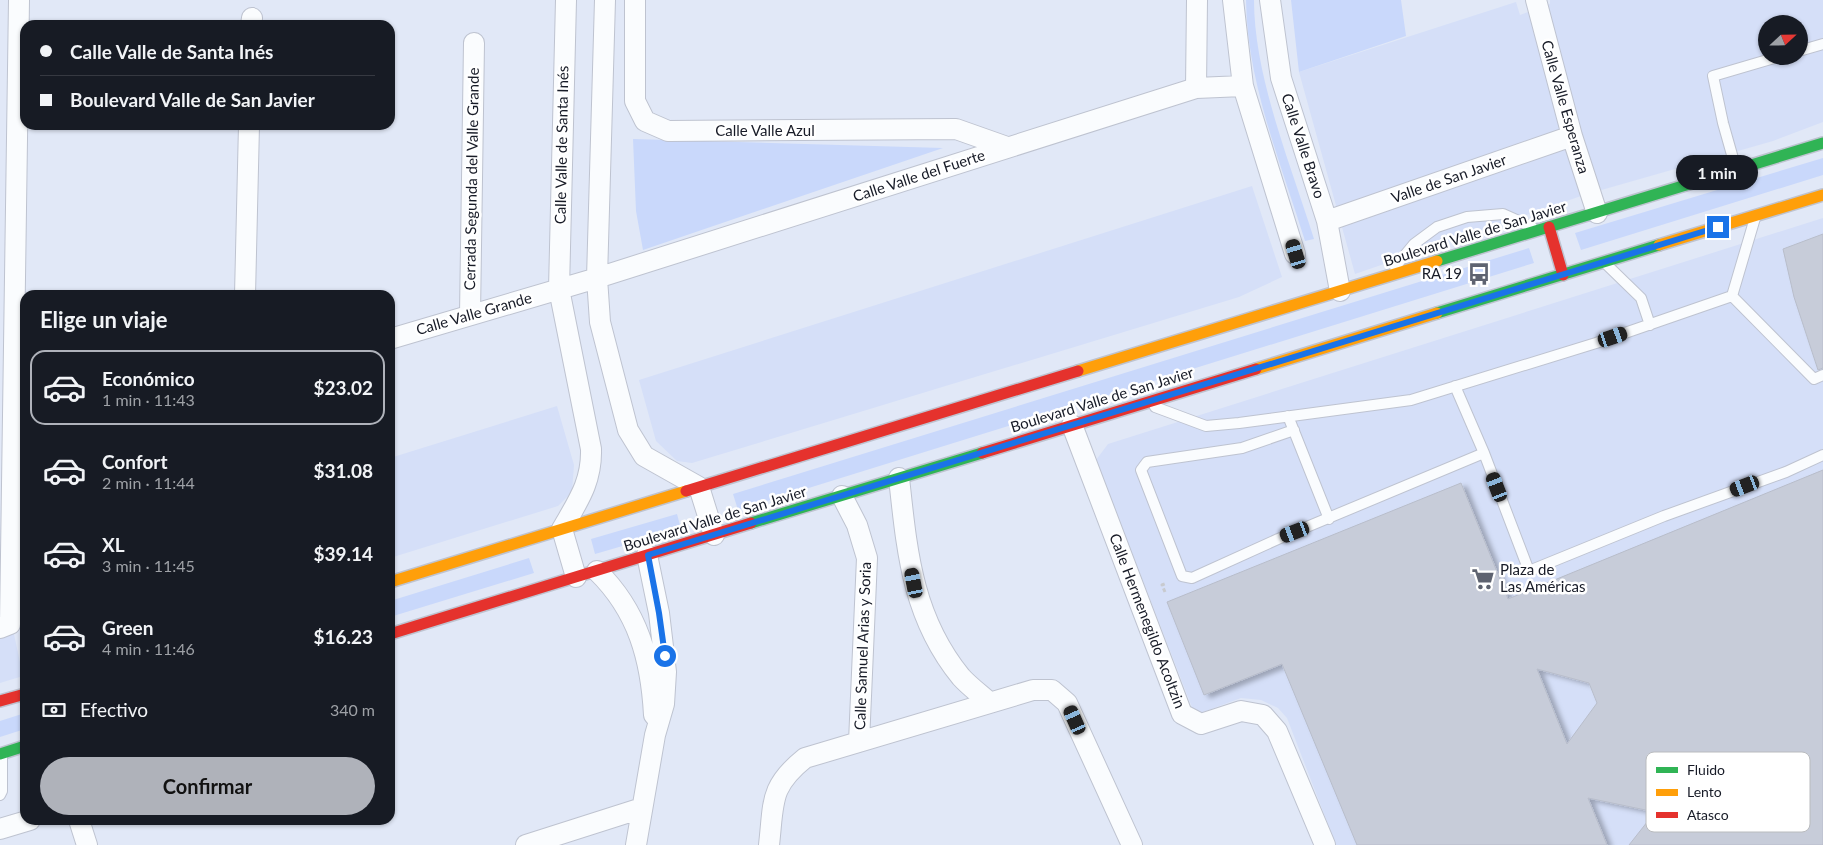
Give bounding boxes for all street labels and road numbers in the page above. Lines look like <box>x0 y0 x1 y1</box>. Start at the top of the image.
street label: Calle Valle Esperanza <box>1538 38 1594 175</box>
street label: Calle Valle de Santa Inés <box>551 66 571 224</box>
street label: Cerrada Segunda del Valle Grande <box>460 67 482 291</box>
street label: Calle Valle Bravo <box>1278 91 1329 200</box>
street label: Calle Valle Azul <box>715 121 815 139</box>
street label: Calle Valle del Fuerte <box>850 145 987 205</box>
street label: Valle de San Javier <box>1389 150 1509 206</box>
street label: Boulevard Valle de San Javier <box>1381 196 1569 269</box>
street label: Calle Valle Grande <box>414 288 534 338</box>
street label: Boulevard Valle de San Javier <box>1008 362 1196 435</box>
street label: Boulevard Valle de San Javier <box>621 481 809 554</box>
street label: Calle Hermenegildo Acoltzin <box>1106 531 1190 711</box>
street label: Calle Samuel Arias y Soria <box>850 562 874 730</box>

